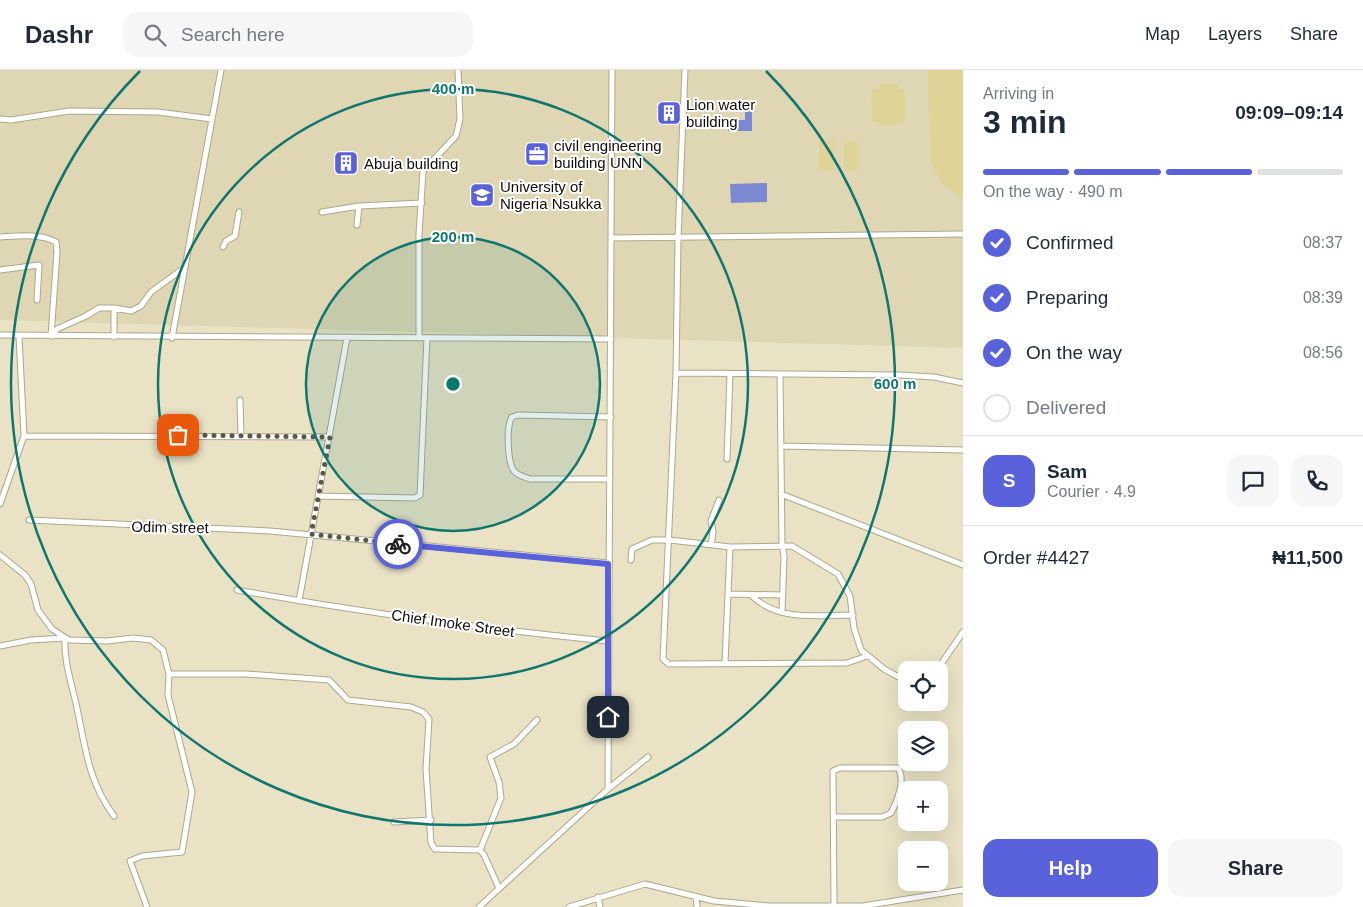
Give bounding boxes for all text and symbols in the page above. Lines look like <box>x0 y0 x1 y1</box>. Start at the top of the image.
search box <box>123 12 473 57</box>
text: Dashr <box>25 21 93 48</box>
icon: search <box>141 21 169 49</box>
text: Search here <box>181 24 285 45</box>
text: Map <box>1145 24 1180 44</box>
text: Layers <box>1208 24 1262 44</box>
text: Share <box>1290 24 1338 44</box>
text: 400 m <box>432 80 474 97</box>
text: Arriving in <box>983 85 1054 102</box>
place label: Lion water building <box>686 96 755 130</box>
building icon: Lion water building <box>656 100 682 126</box>
text: 09:09–09:14 <box>1235 102 1343 123</box>
text: 3 min <box>983 104 1067 140</box>
place label: civil engineering building UNN <box>554 137 662 171</box>
office icon: civil engineering building UNN <box>524 141 550 167</box>
building icon: Abuja building <box>333 150 359 176</box>
place label: Abuja building <box>364 155 458 172</box>
place label: University of Nigeria Nsukka <box>500 178 602 212</box>
school or university icon: University of Nigeria Nsukka <box>469 182 495 208</box>
text: On the way · 490 m <box>983 183 1123 200</box>
text: 200 m <box>432 228 474 245</box>
icon: check <box>983 229 1011 257</box>
text: Confirmed <box>1026 232 1114 253</box>
text: 08:37 <box>1303 234 1343 251</box>
icon: check <box>983 284 1011 312</box>
text: Preparing <box>1026 287 1108 308</box>
text: 08:39 <box>1303 289 1343 306</box>
icon: check <box>983 339 1011 367</box>
text: On the way <box>1026 342 1122 363</box>
text: 08:56 <box>1303 344 1343 361</box>
centre of rings <box>444 375 462 393</box>
text: 600 m <box>874 375 916 392</box>
text: Delivered <box>1026 397 1106 418</box>
pin <box>157 414 199 456</box>
icon: bag <box>164 421 192 449</box>
button: chat <box>1227 455 1279 507</box>
button: phone <box>1291 455 1343 507</box>
text: Sam <box>1047 461 1087 482</box>
text: S <box>1003 470 1015 491</box>
text: Courier · 4.9 <box>1047 483 1136 500</box>
street label: Odim street <box>131 518 210 536</box>
courier <box>373 519 423 569</box>
icon: bike <box>384 530 412 558</box>
text: Order #4427 <box>983 547 1090 568</box>
text: ₦11,500 <box>1272 547 1343 568</box>
street label: Chief Imoke Street <box>390 606 517 640</box>
map controls <box>898 661 948 891</box>
button: locate <box>898 661 948 711</box>
pin <box>587 696 629 738</box>
icon: home <box>594 703 622 731</box>
button: layers <box>898 721 948 771</box>
button: + <box>898 781 948 831</box>
button: Help <box>983 839 1158 897</box>
button: Share <box>1168 839 1343 897</box>
button: − <box>898 841 948 891</box>

